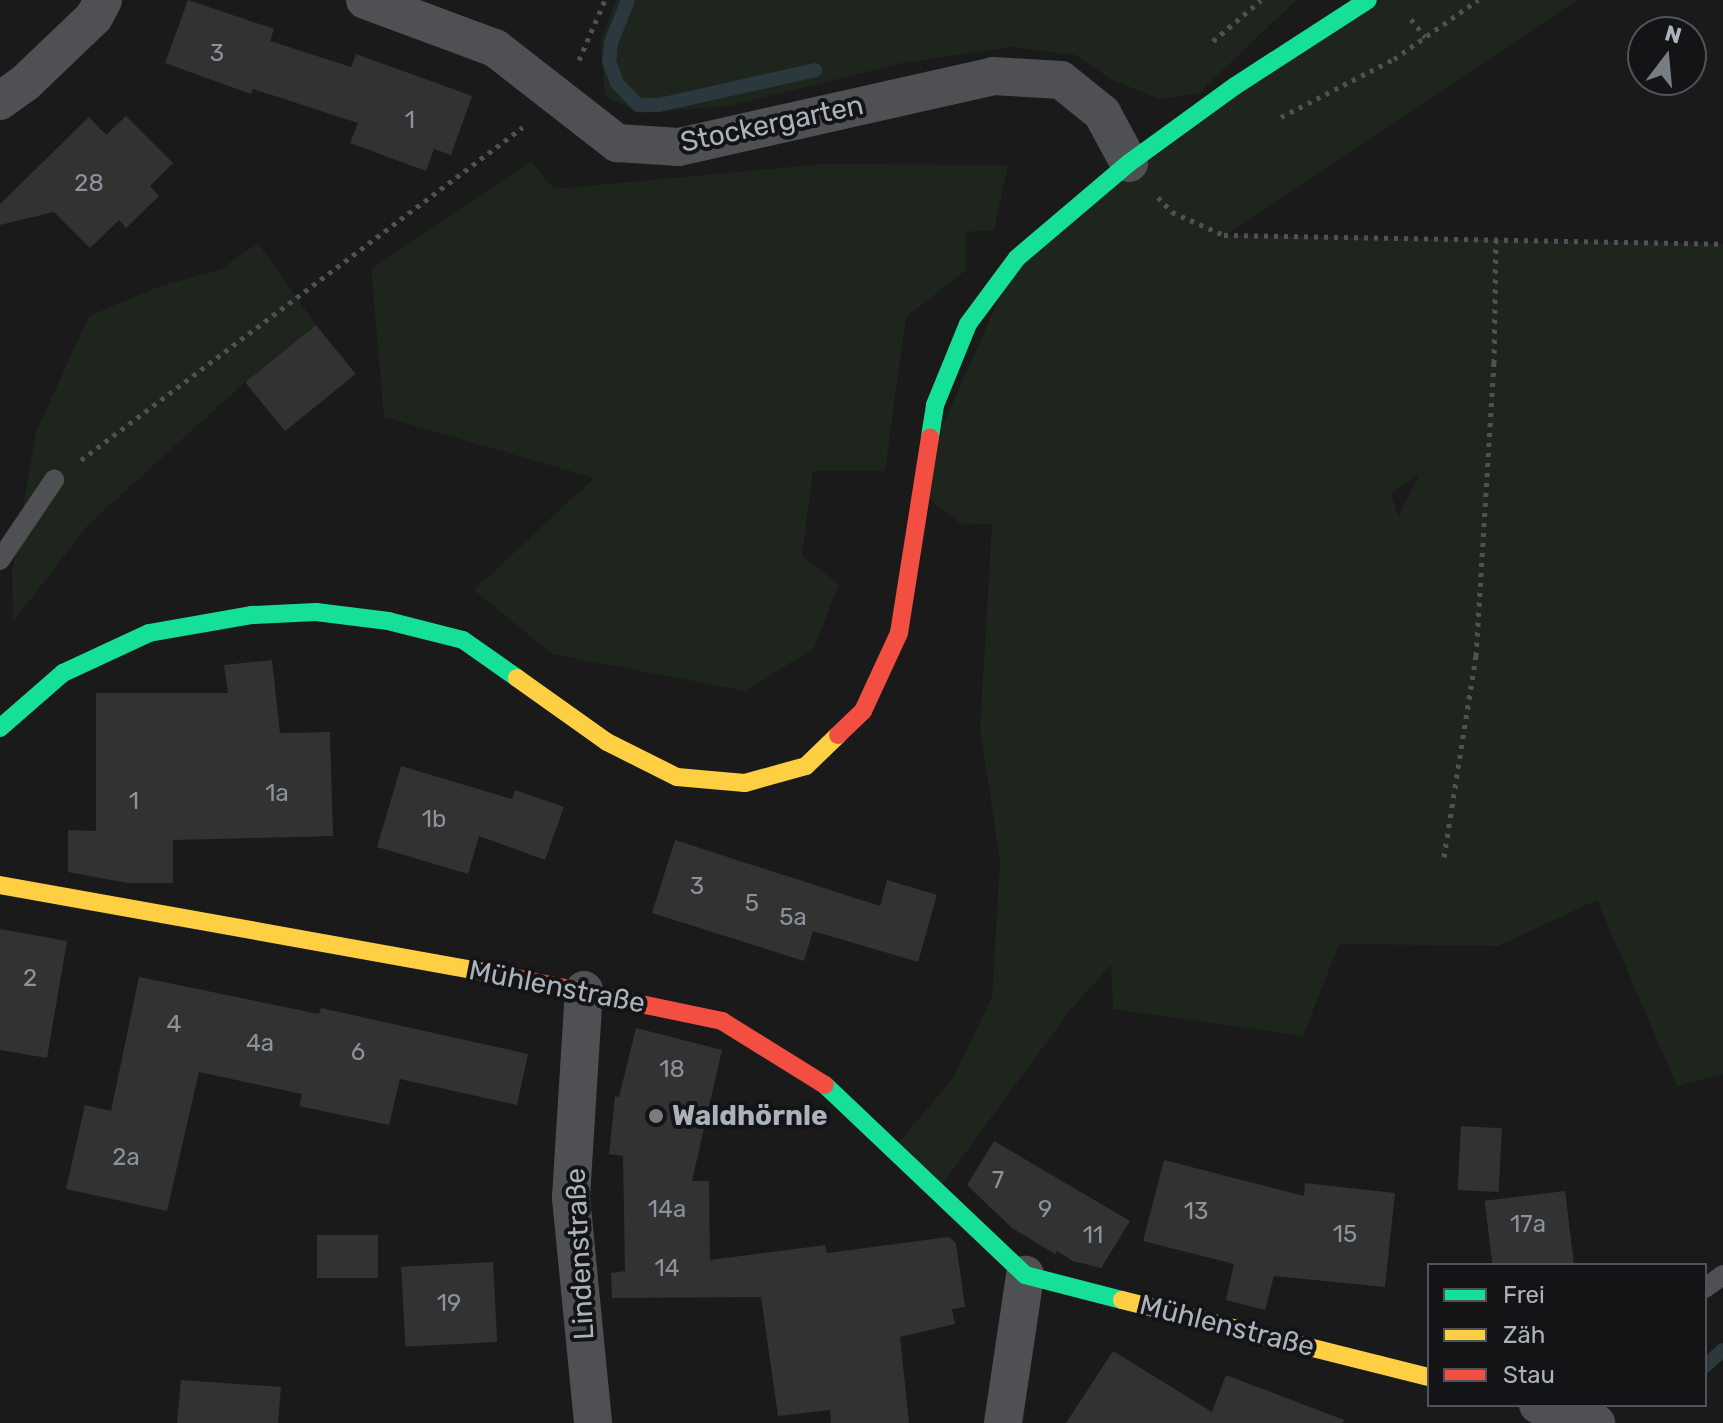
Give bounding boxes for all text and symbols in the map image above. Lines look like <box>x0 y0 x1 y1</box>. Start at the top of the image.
north arrow <box>1627 16 1707 96</box>
text: N <box>1662 19 1685 50</box>
house number: 3 <box>210 40 224 68</box>
street label: Stockergarten <box>677 88 867 160</box>
house number: 1 <box>405 107 415 135</box>
house number: 28 <box>74 170 104 198</box>
house number: 1a <box>265 780 289 808</box>
house number: 1 <box>129 788 139 816</box>
house number: 1b <box>422 806 446 834</box>
house number: 3 <box>690 873 704 901</box>
house number: 5 <box>745 890 759 918</box>
house number: 5a <box>779 904 807 932</box>
street label: Mühlenstraße <box>466 953 648 1021</box>
house number: 2 <box>23 965 37 993</box>
house number: 4 <box>167 1011 181 1039</box>
house number: 4a <box>246 1030 274 1058</box>
house number: 6 <box>351 1039 365 1067</box>
house number: 18 <box>659 1056 685 1084</box>
place label: Waldhörnle <box>672 1099 828 1133</box>
marker: Waldhörnle <box>647 1107 665 1125</box>
house number: 2a <box>112 1144 140 1172</box>
street label: Lindenstraße <box>559 1167 601 1341</box>
house number: 7 <box>992 1167 1004 1195</box>
house number: 14a <box>648 1196 686 1224</box>
house number: 9 <box>1038 1196 1052 1224</box>
house number: 13 <box>1184 1198 1208 1226</box>
house number: 17a <box>1510 1211 1546 1239</box>
house number: 15 <box>1333 1221 1357 1249</box>
house number: 11 <box>1083 1222 1103 1250</box>
house number: 14 <box>654 1255 680 1283</box>
legend <box>1427 1263 1707 1407</box>
text: Frei <box>1503 1281 1545 1309</box>
street label: Mühlenstraße <box>1136 1288 1318 1364</box>
house number: 19 <box>437 1290 461 1318</box>
text: Zäh <box>1503 1321 1545 1349</box>
text: Stau <box>1503 1361 1555 1389</box>

